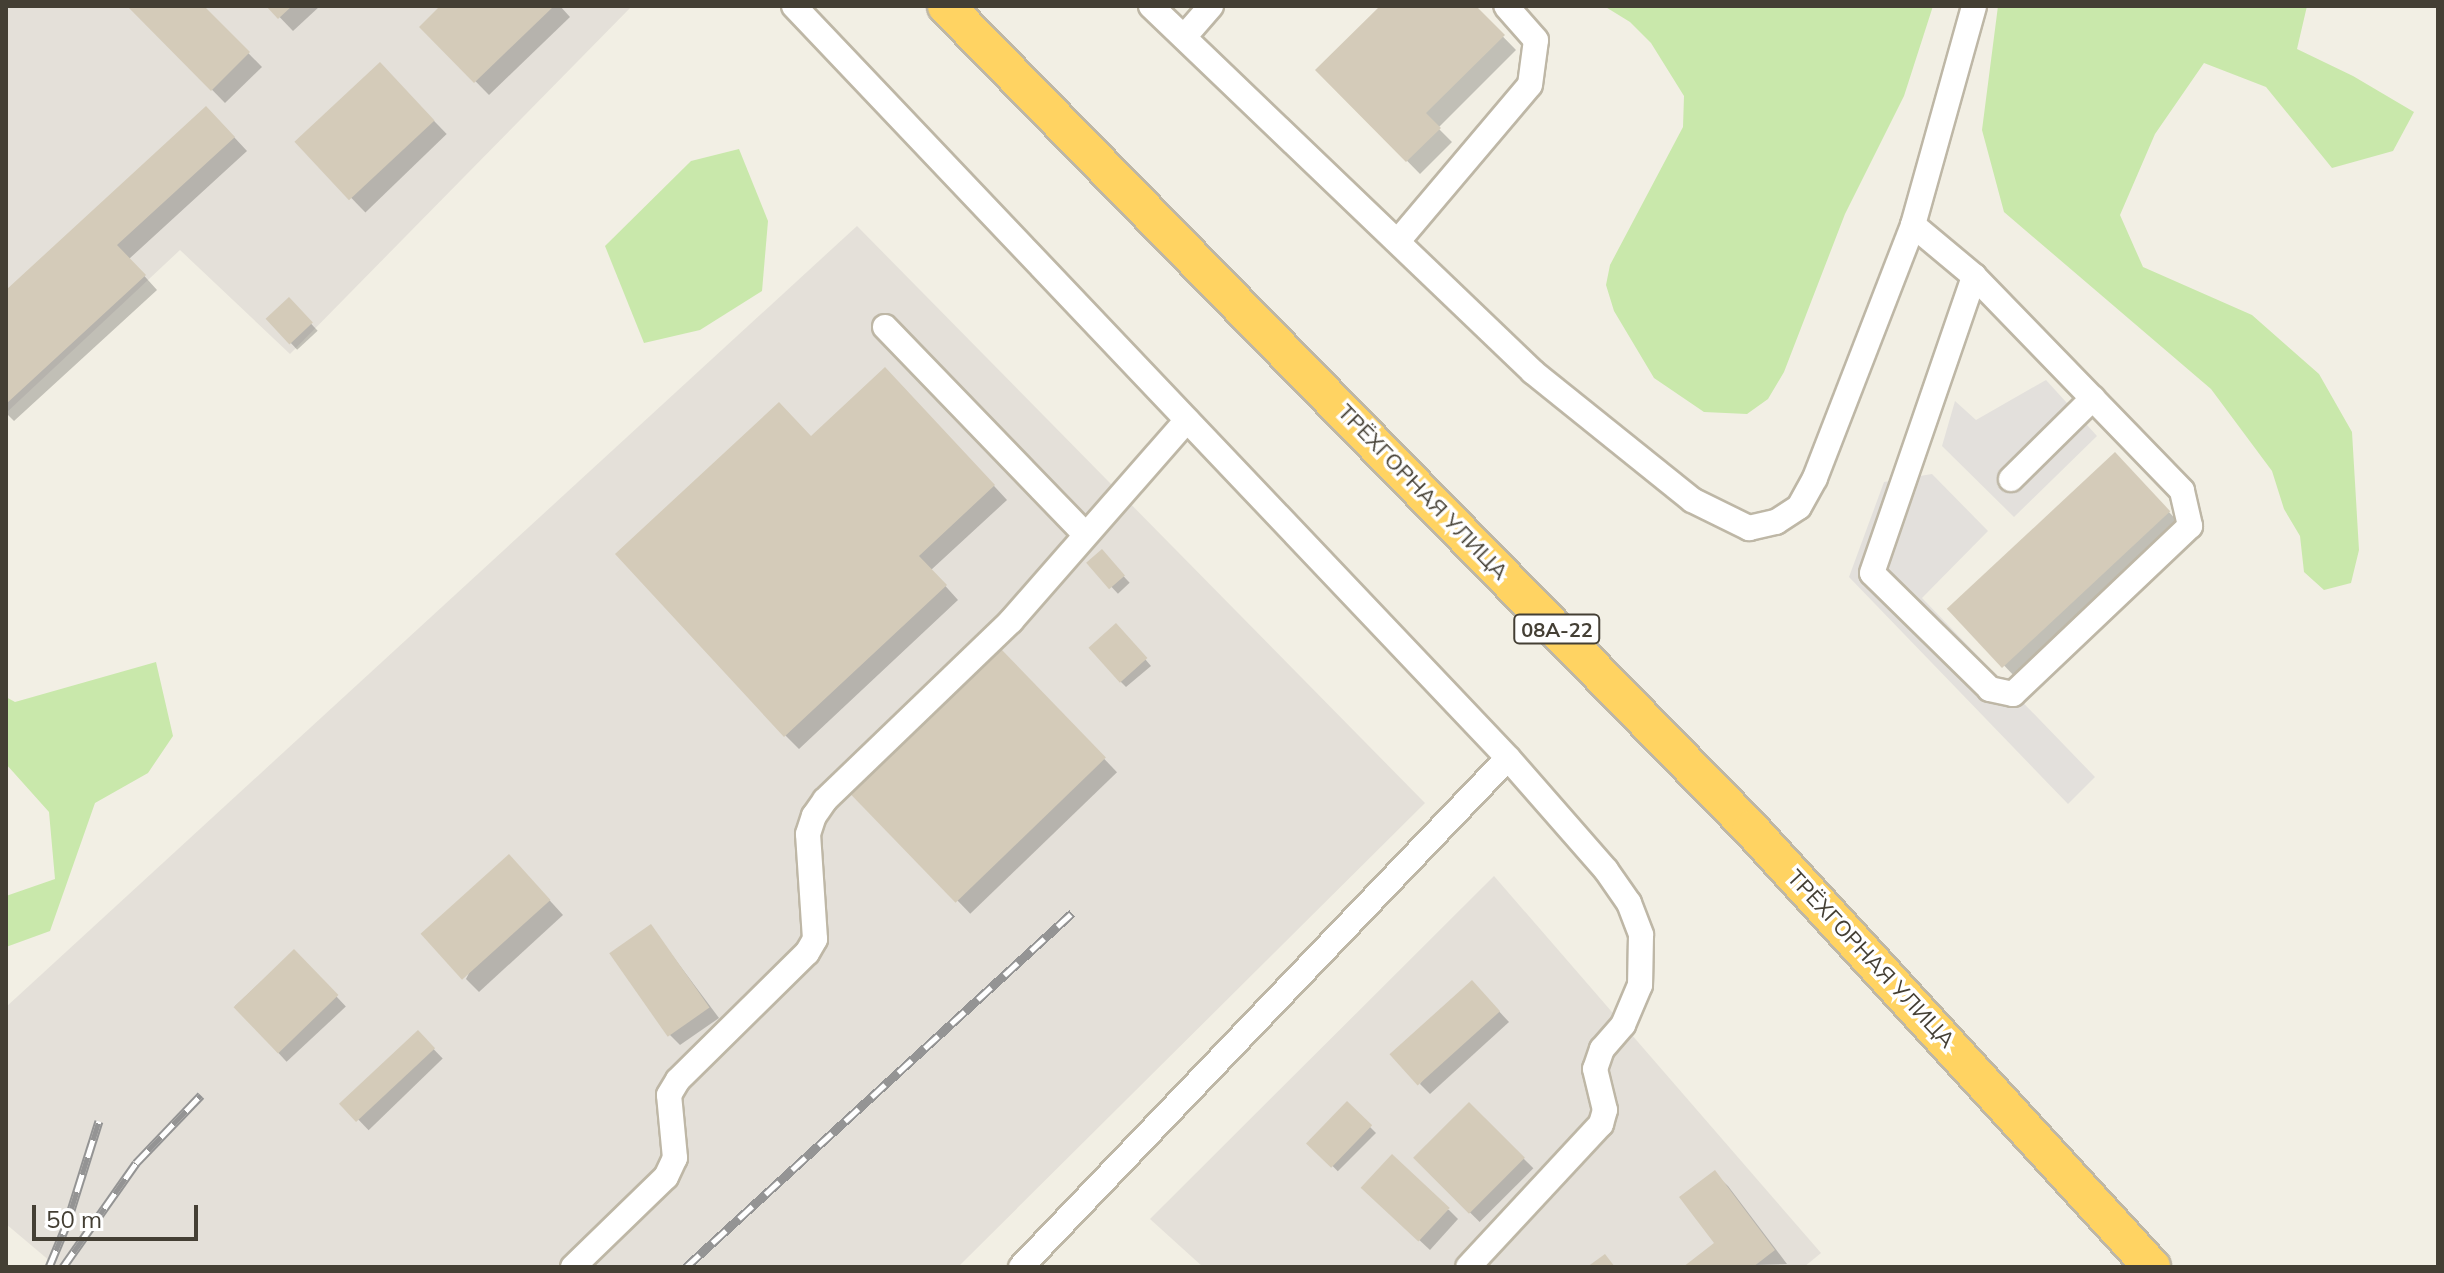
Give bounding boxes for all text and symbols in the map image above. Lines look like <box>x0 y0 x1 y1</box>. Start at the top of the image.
street label: ТРЁХГОРНАЯ УЛИЦА <box>1332 399 1514 585</box>
road number: 08А-22 <box>1513 613 1601 645</box>
street label: ТРЁХГОРНАЯ УЛИЦА <box>1782 865 1960 1053</box>
scale bar <box>36 1189 202 1239</box>
text: 50 m <box>46 1204 102 1234</box>

